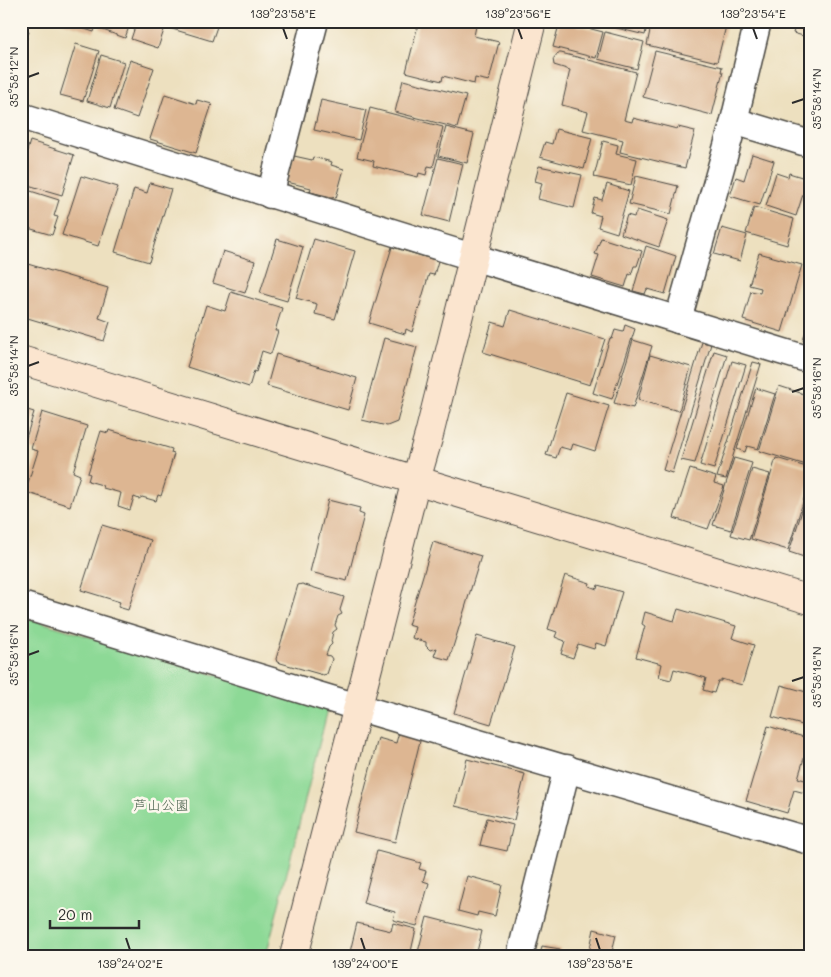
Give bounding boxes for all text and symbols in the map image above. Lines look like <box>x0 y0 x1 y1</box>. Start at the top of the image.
text: 139°23'58"E <box>250 5 316 21</box>
text: 139°23'56"E <box>485 5 551 21</box>
text: 139°23'54"E <box>720 5 786 21</box>
text: 35°58'12"N <box>5 47 21 107</box>
text: 35°58'14"N <box>808 68 824 130</box>
text: 35°58'14"N <box>5 335 21 397</box>
text: 35°58'16"N <box>808 357 824 419</box>
text: 35°58'16"N <box>5 624 21 686</box>
text: 35°58'18"N <box>808 646 824 708</box>
park label: 芦山公園 <box>133 795 189 814</box>
scale bar <box>50 897 139 929</box>
text: 20 m <box>58 904 92 924</box>
text: 139°24'02"E <box>97 955 163 971</box>
text: 139°24'00"E <box>332 955 398 971</box>
text: 139°23'58"E <box>567 955 633 971</box>

